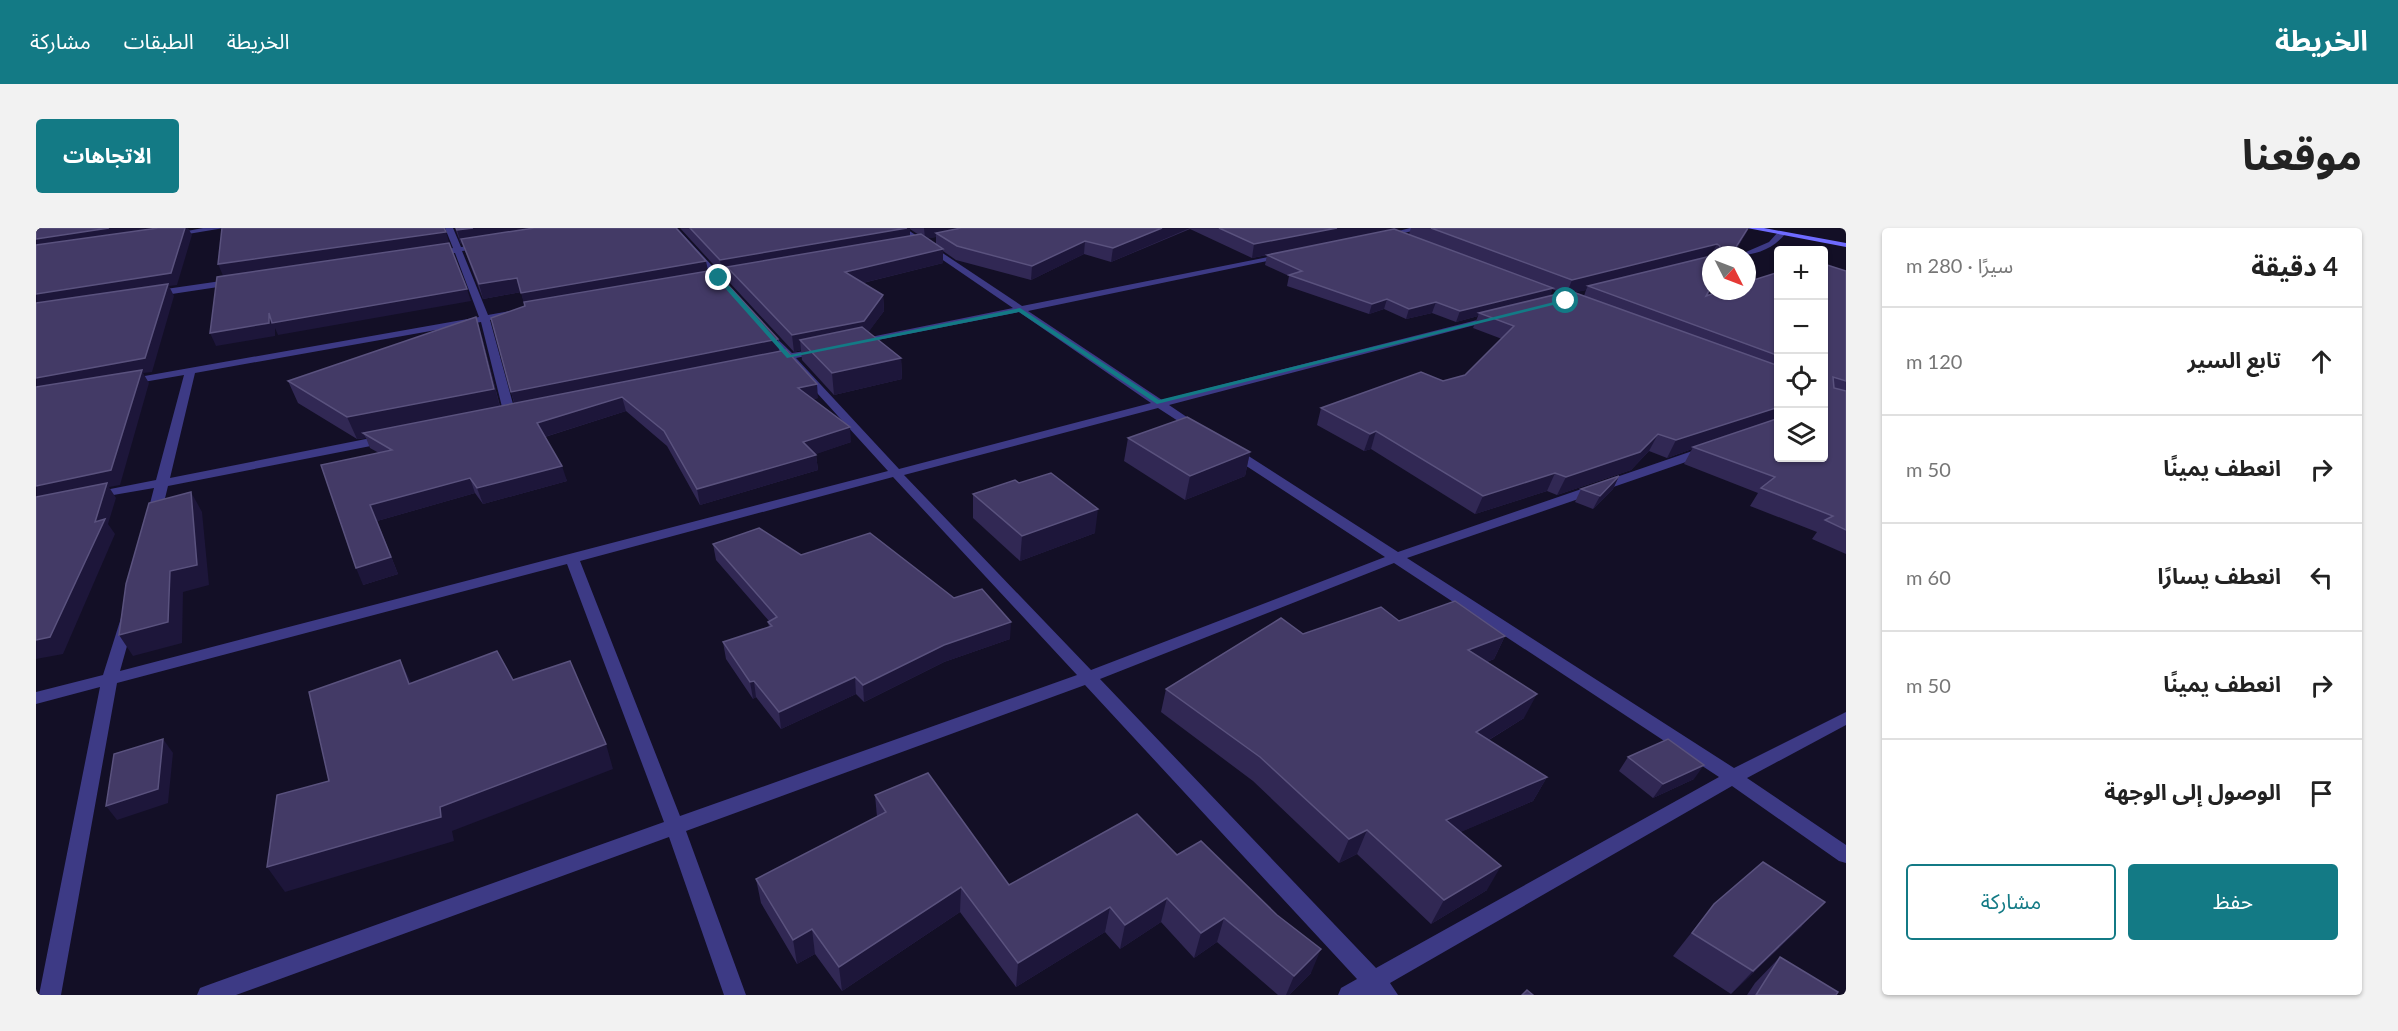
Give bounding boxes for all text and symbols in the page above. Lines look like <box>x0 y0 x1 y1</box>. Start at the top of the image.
text: الخريطة <box>2275 23 2368 57</box>
text: مشاركة <box>30 28 91 53</box>
text: الطبقات <box>124 28 194 53</box>
text: الخريطة <box>227 28 290 53</box>
button: الاتجاهات <box>36 119 179 193</box>
text: موقعنا <box>2242 129 2362 179</box>
north arrow <box>1702 246 1756 300</box>
map controls <box>1774 246 1828 462</box>
button: + <box>1774 246 1828 300</box>
text: 4 دقيقة <box>2251 250 2338 282</box>
text: سيرًا · 280 m <box>1906 253 2013 277</box>
route end <box>705 264 731 290</box>
route start <box>1552 287 1578 313</box>
button: − <box>1774 300 1828 354</box>
icon: ahead <box>2305 345 2338 378</box>
text: تابع السير <box>2187 346 2281 373</box>
text: 120 m <box>1906 349 1962 373</box>
button: locate <box>1774 354 1828 408</box>
button: layers <box>1774 408 1828 462</box>
icon: right <box>2305 453 2338 486</box>
text: انعطف يمينًا <box>2163 454 2281 481</box>
text: 50 m <box>1906 457 1951 481</box>
icon: left <box>2305 561 2338 594</box>
text: انعطف يسارًا <box>2157 562 2281 589</box>
text: 60 m <box>1906 565 1951 589</box>
icon: right <box>2305 669 2338 702</box>
text: انعطف يمينًا <box>2163 670 2281 697</box>
text: 50 m <box>1906 673 1951 697</box>
icon: arrive <box>2305 777 2338 810</box>
text: الوصول إلى الوجهة <box>2104 778 2281 805</box>
button: مشاركة <box>1906 864 2116 940</box>
button: حفظ <box>2128 864 2338 940</box>

